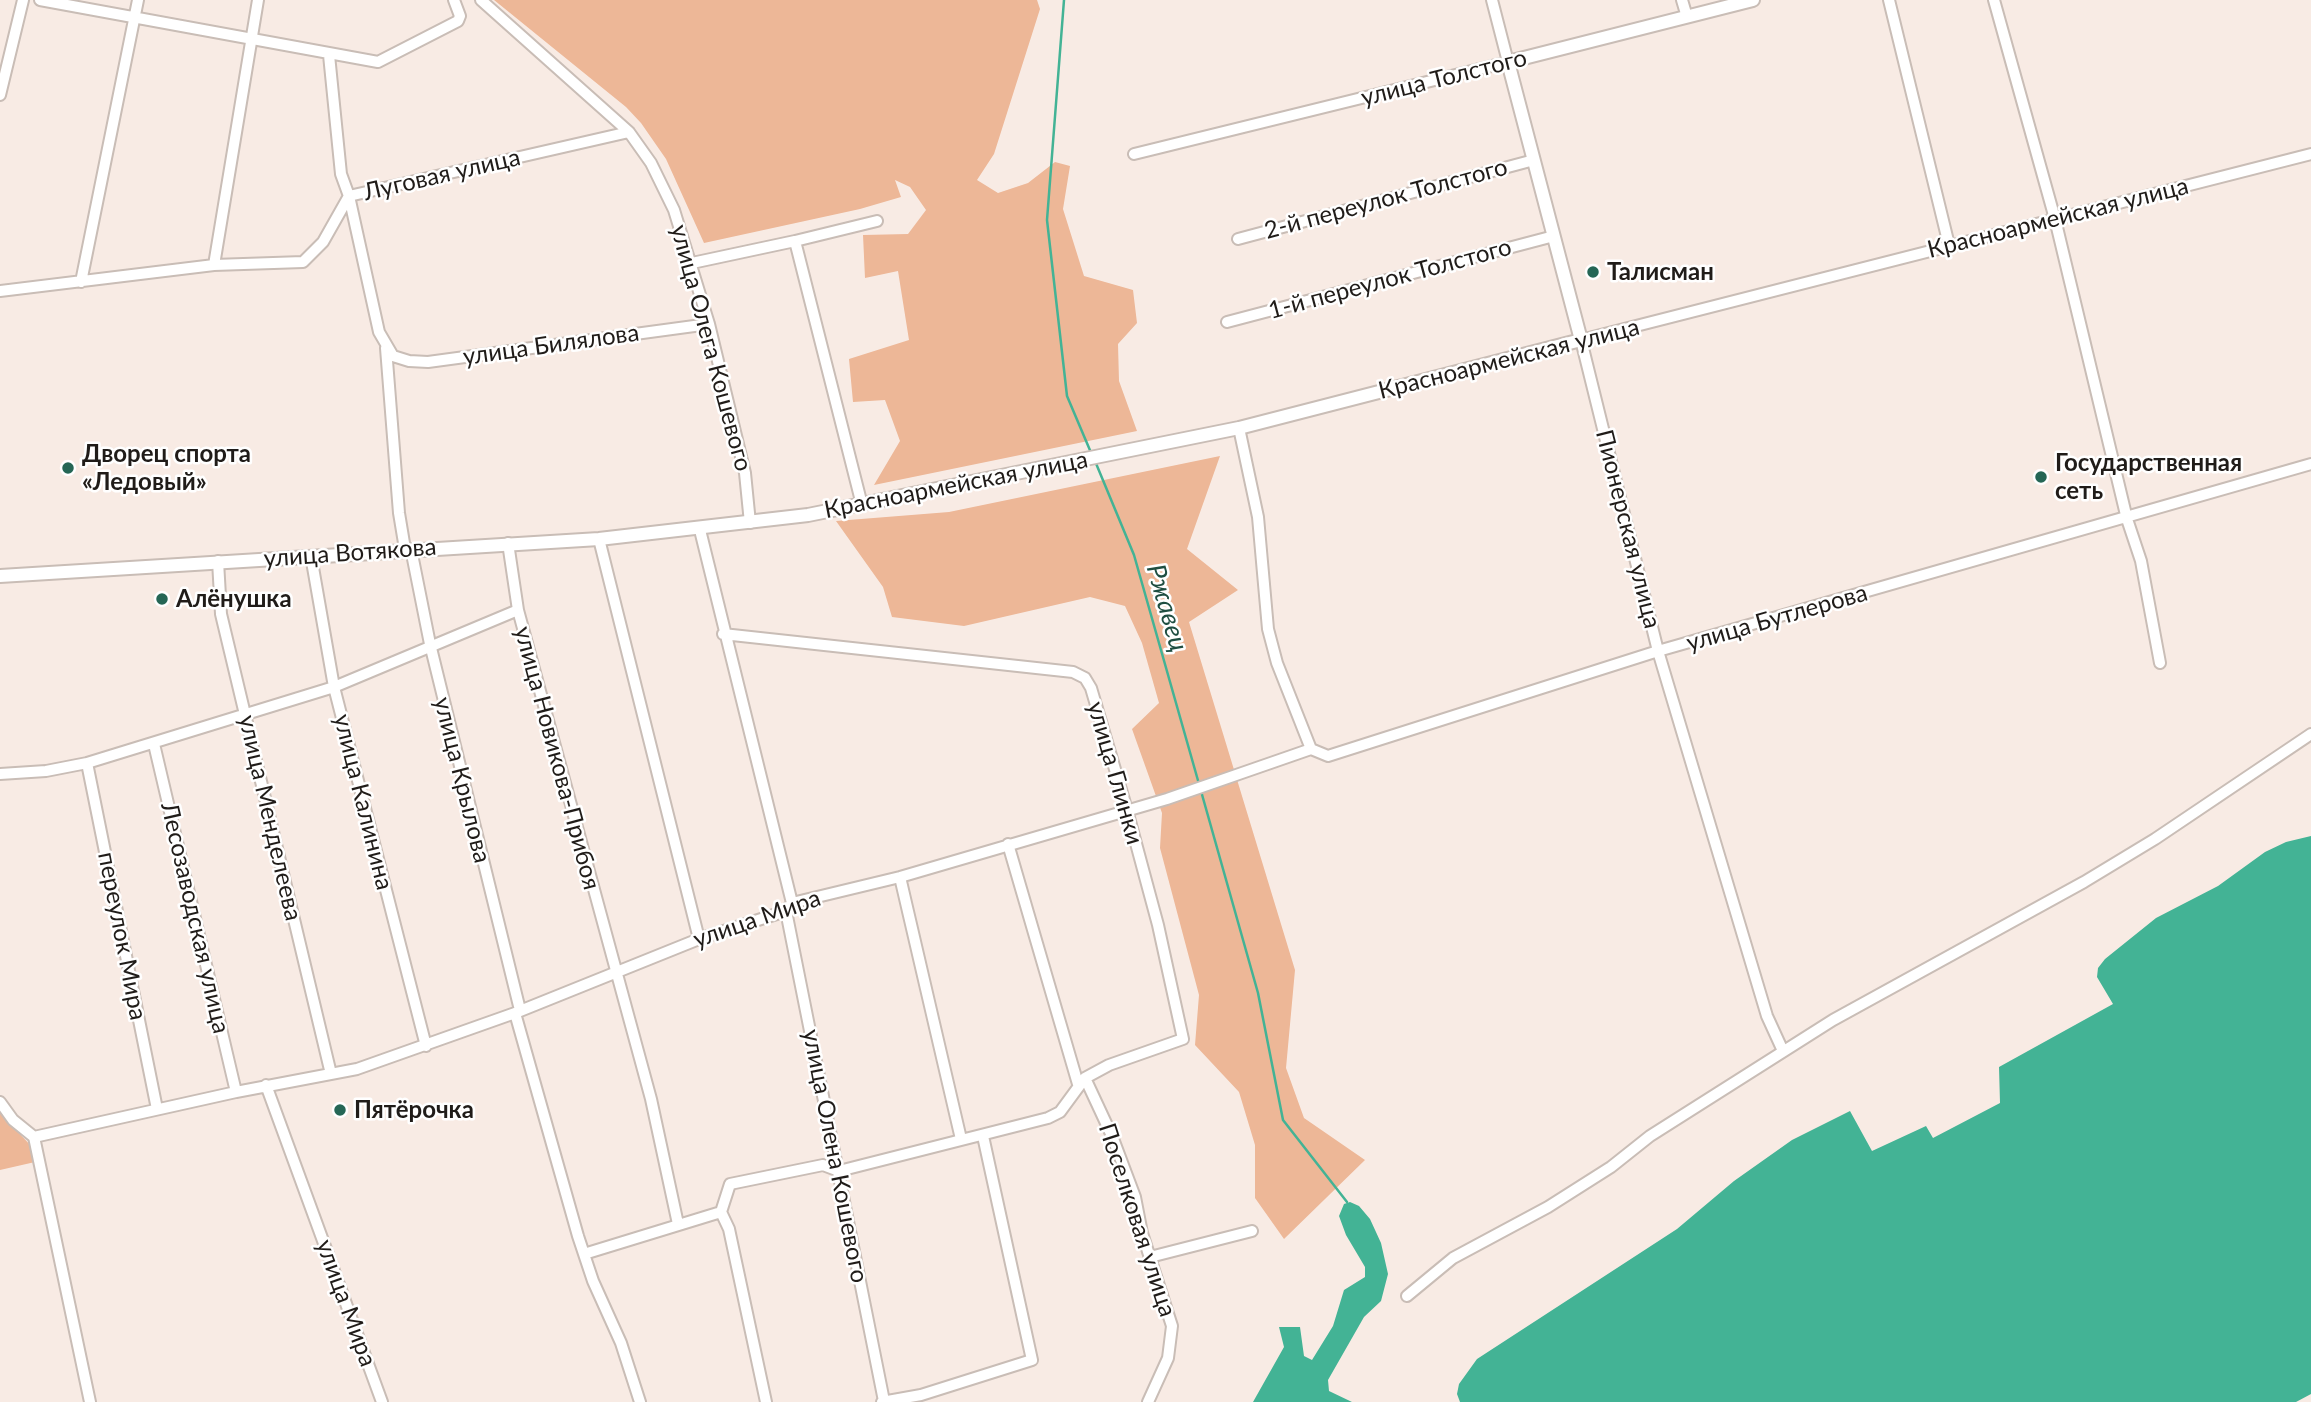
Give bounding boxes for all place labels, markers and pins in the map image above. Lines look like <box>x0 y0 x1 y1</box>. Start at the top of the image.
place label: Талисман <box>1607 258 1714 286</box>
marker: Талисман <box>1585 264 1601 280</box>
place label: Дворец спорта «Ледовый» <box>82 440 251 496</box>
place label: Государственная сеть <box>2055 449 2242 505</box>
marker: Дворец спорта «Ледовый» <box>60 460 76 476</box>
marker: Государственная сеть <box>2033 469 2049 485</box>
place label: Алёнушка <box>176 585 292 613</box>
marker: Алёнушка <box>154 591 170 607</box>
place label: Пятёрочка <box>354 1096 474 1124</box>
marker: Пятёрочка <box>332 1102 348 1118</box>

